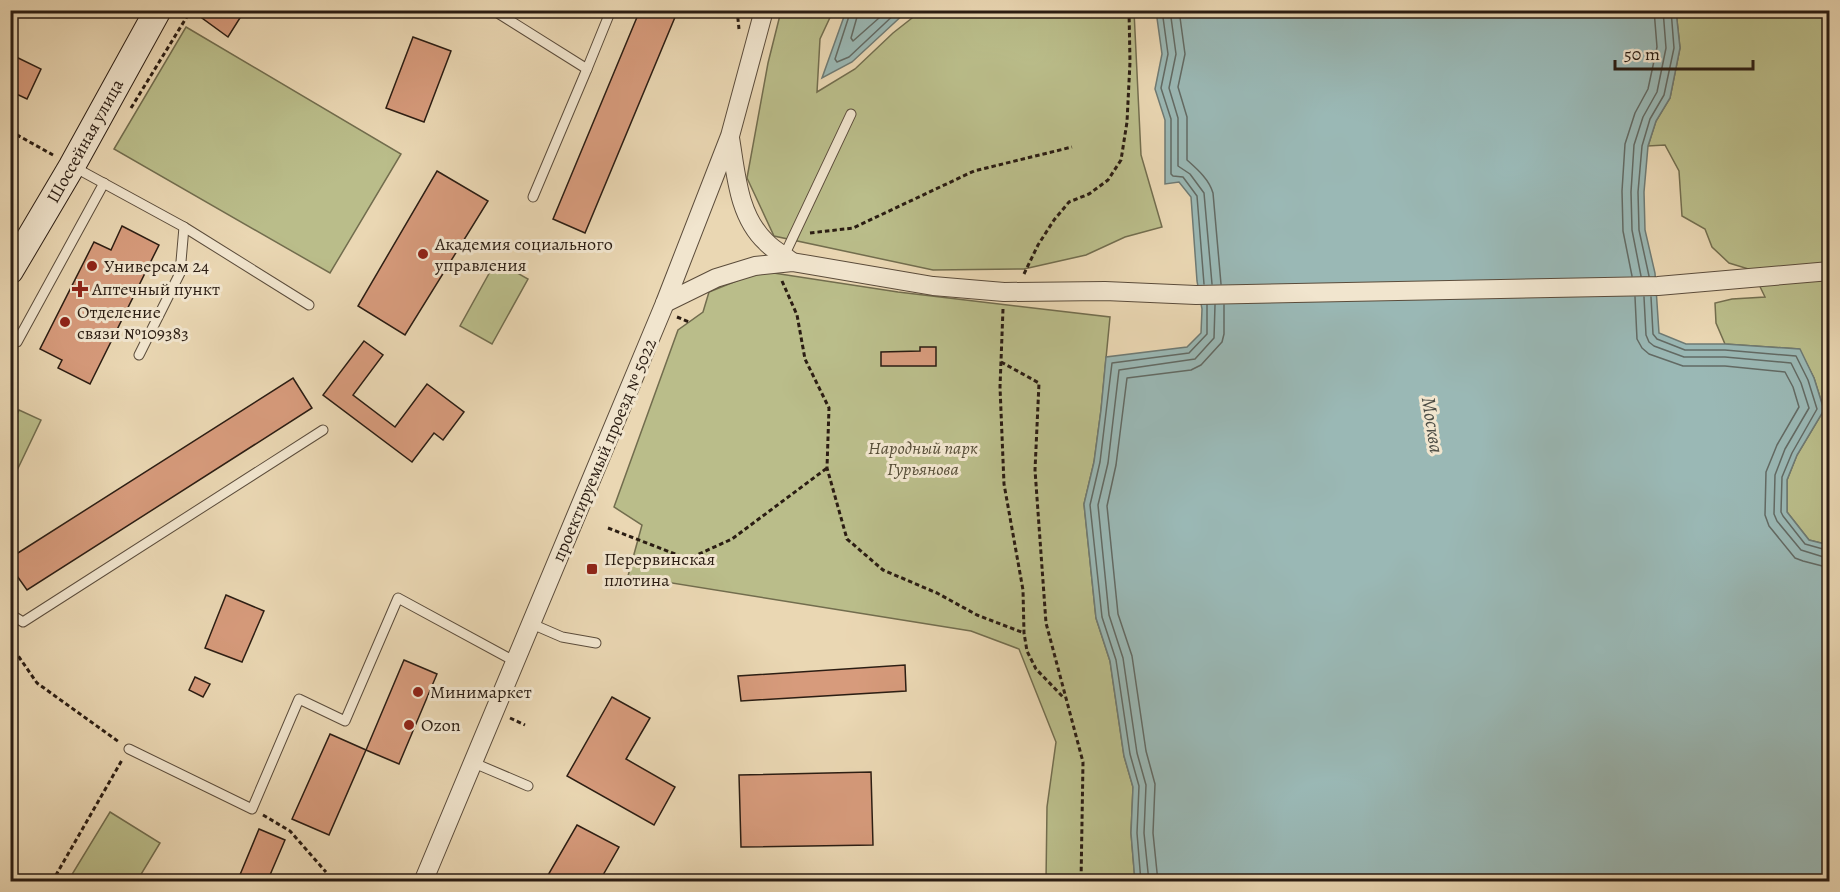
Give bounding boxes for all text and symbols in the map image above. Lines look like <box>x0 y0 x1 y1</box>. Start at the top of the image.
scale bar <box>1615 33 1753 71</box>
text: 50 m <box>1624 42 1660 66</box>
street label: Шоссейная улица <box>41 74 129 207</box>
place label: Академия социального управления <box>434 232 613 277</box>
marker: Академия социального управления <box>416 247 430 261</box>
place label: Универсам 24 <box>104 254 209 278</box>
marker: Универсам 24 <box>85 259 99 273</box>
place label: Аптечный пункт <box>91 277 220 301</box>
marker: Аптечный пункт <box>73 282 87 296</box>
place label: Отделение связи №109383 <box>77 300 189 345</box>
marker: Отделение связи №109383 <box>58 315 72 329</box>
street label: проектируемый проезд № 5022 <box>546 334 662 565</box>
water label: Москва <box>1415 395 1450 455</box>
park label: Народный парк Гурьянова <box>868 436 978 481</box>
place label: Перервинская плотина <box>604 547 715 592</box>
marker: Перервинская плотина <box>585 562 599 576</box>
place label: Минимаркет <box>430 680 532 704</box>
marker: Минимаркет <box>411 685 425 699</box>
place label: Ozon <box>421 713 461 737</box>
marker: Ozon <box>402 718 416 732</box>

